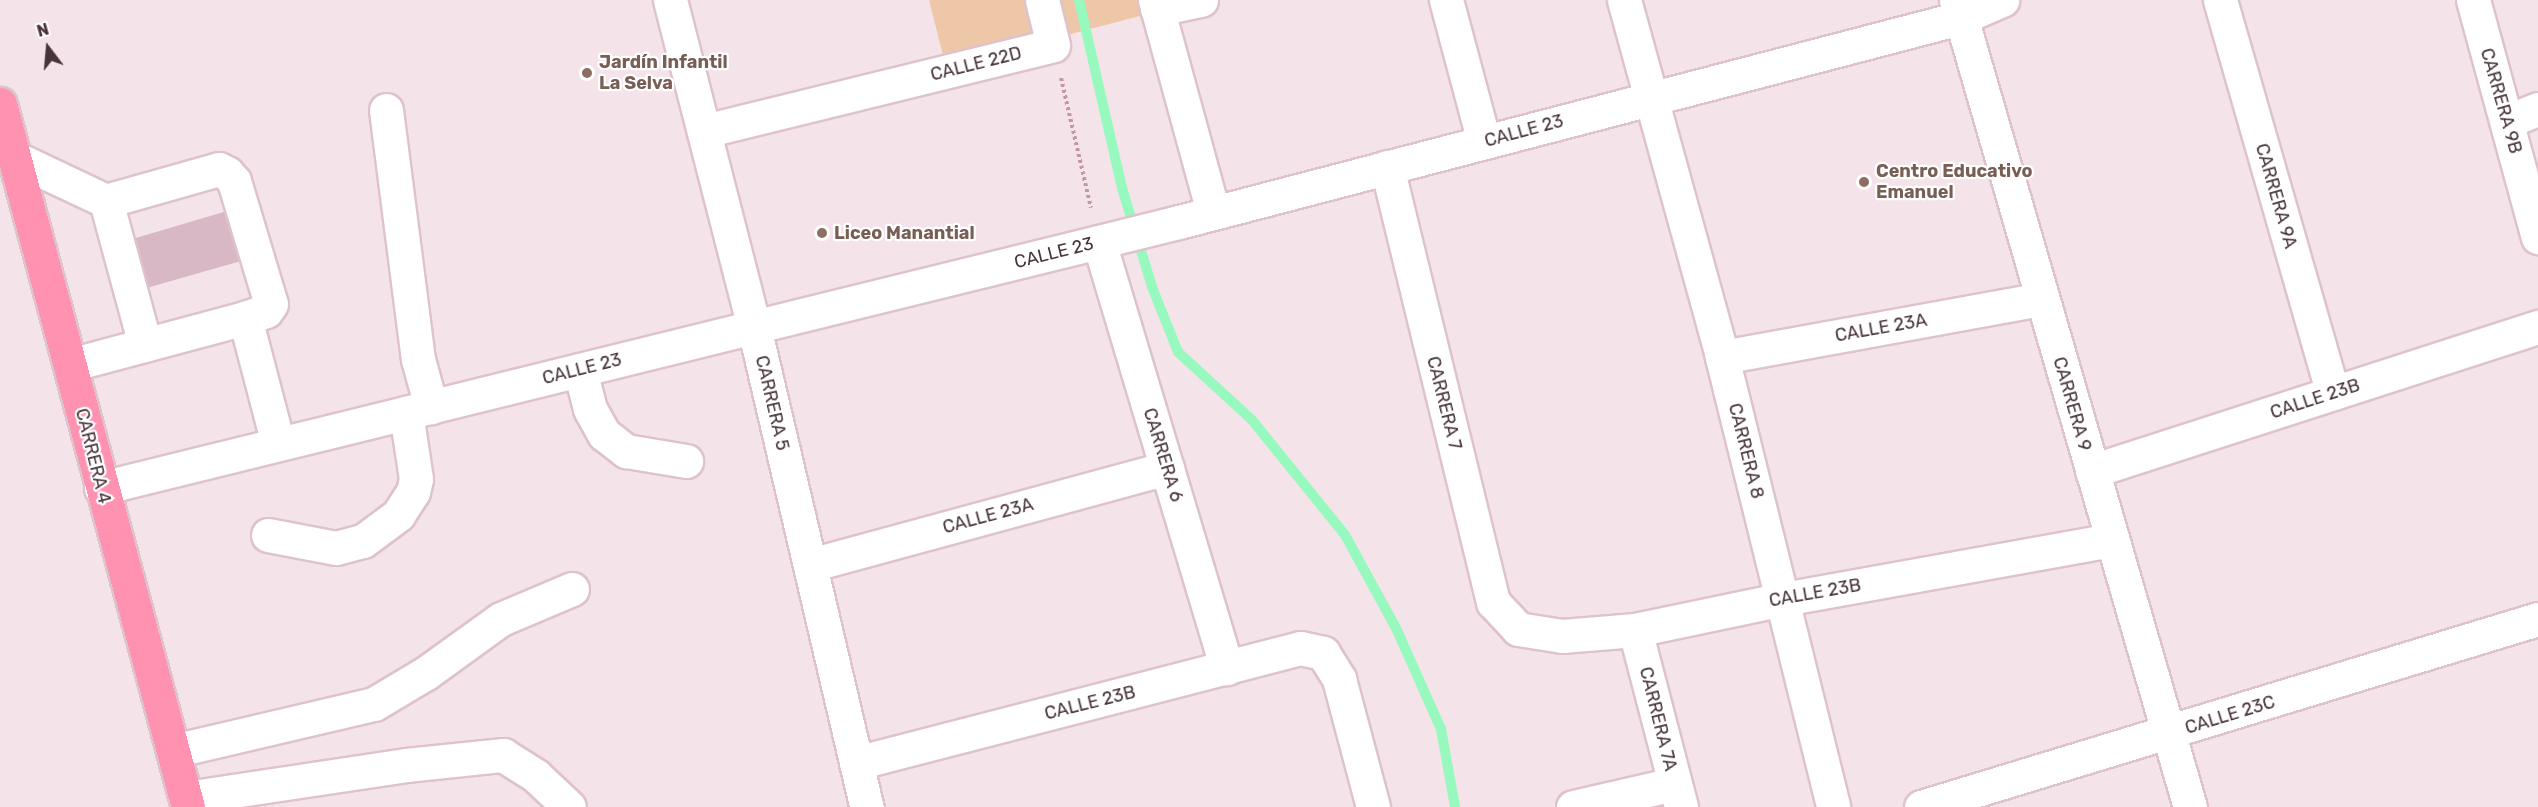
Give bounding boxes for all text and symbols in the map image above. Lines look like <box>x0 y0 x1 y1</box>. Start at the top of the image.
north arrow <box>18 18 78 78</box>
text: N <box>35 19 51 41</box>
street label: CALLE 22D <box>928 42 1024 86</box>
street label: CARRERA 9B <box>2476 45 2526 157</box>
place label: Jardín Infantil La Selva <box>599 52 728 94</box>
marker: Jardín Infantil La Selva <box>580 66 594 80</box>
street label: CALLE 23 <box>1482 110 1566 152</box>
street label: CARRERA 9A <box>2251 141 2301 251</box>
place label: Centro Educativo Emanuel <box>1876 161 2033 204</box>
marker: Centro Educativo Emanuel <box>1857 175 1871 189</box>
place label: Liceo Manantial <box>834 222 975 244</box>
marker: Liceo Manantial <box>815 226 829 240</box>
street label: CALLE 23 <box>1012 233 1096 273</box>
street label: CALLE 23A <box>1833 309 1929 347</box>
street label: CALLE 23 <box>540 349 624 389</box>
street label: CARRERA 5 <box>751 353 793 453</box>
street label: CARRERA 7 <box>1422 354 1466 452</box>
street label: CARRERA 9 <box>2048 354 2096 454</box>
street label: CALLE 23B <box>2267 374 2363 424</box>
street label: CARRERA 8 <box>1724 401 1768 501</box>
street label: CARRERA 6 <box>1138 405 1188 505</box>
street label: CARRERA 4 <box>71 406 115 506</box>
street label: CALLE 23A <box>940 494 1036 538</box>
street label: CALLE 23B <box>1767 574 1863 612</box>
street label: CARRERA 7A <box>1635 664 1681 774</box>
street label: CALLE 23B <box>1042 681 1138 725</box>
street label: CALLE 23C <box>2182 691 2278 739</box>

